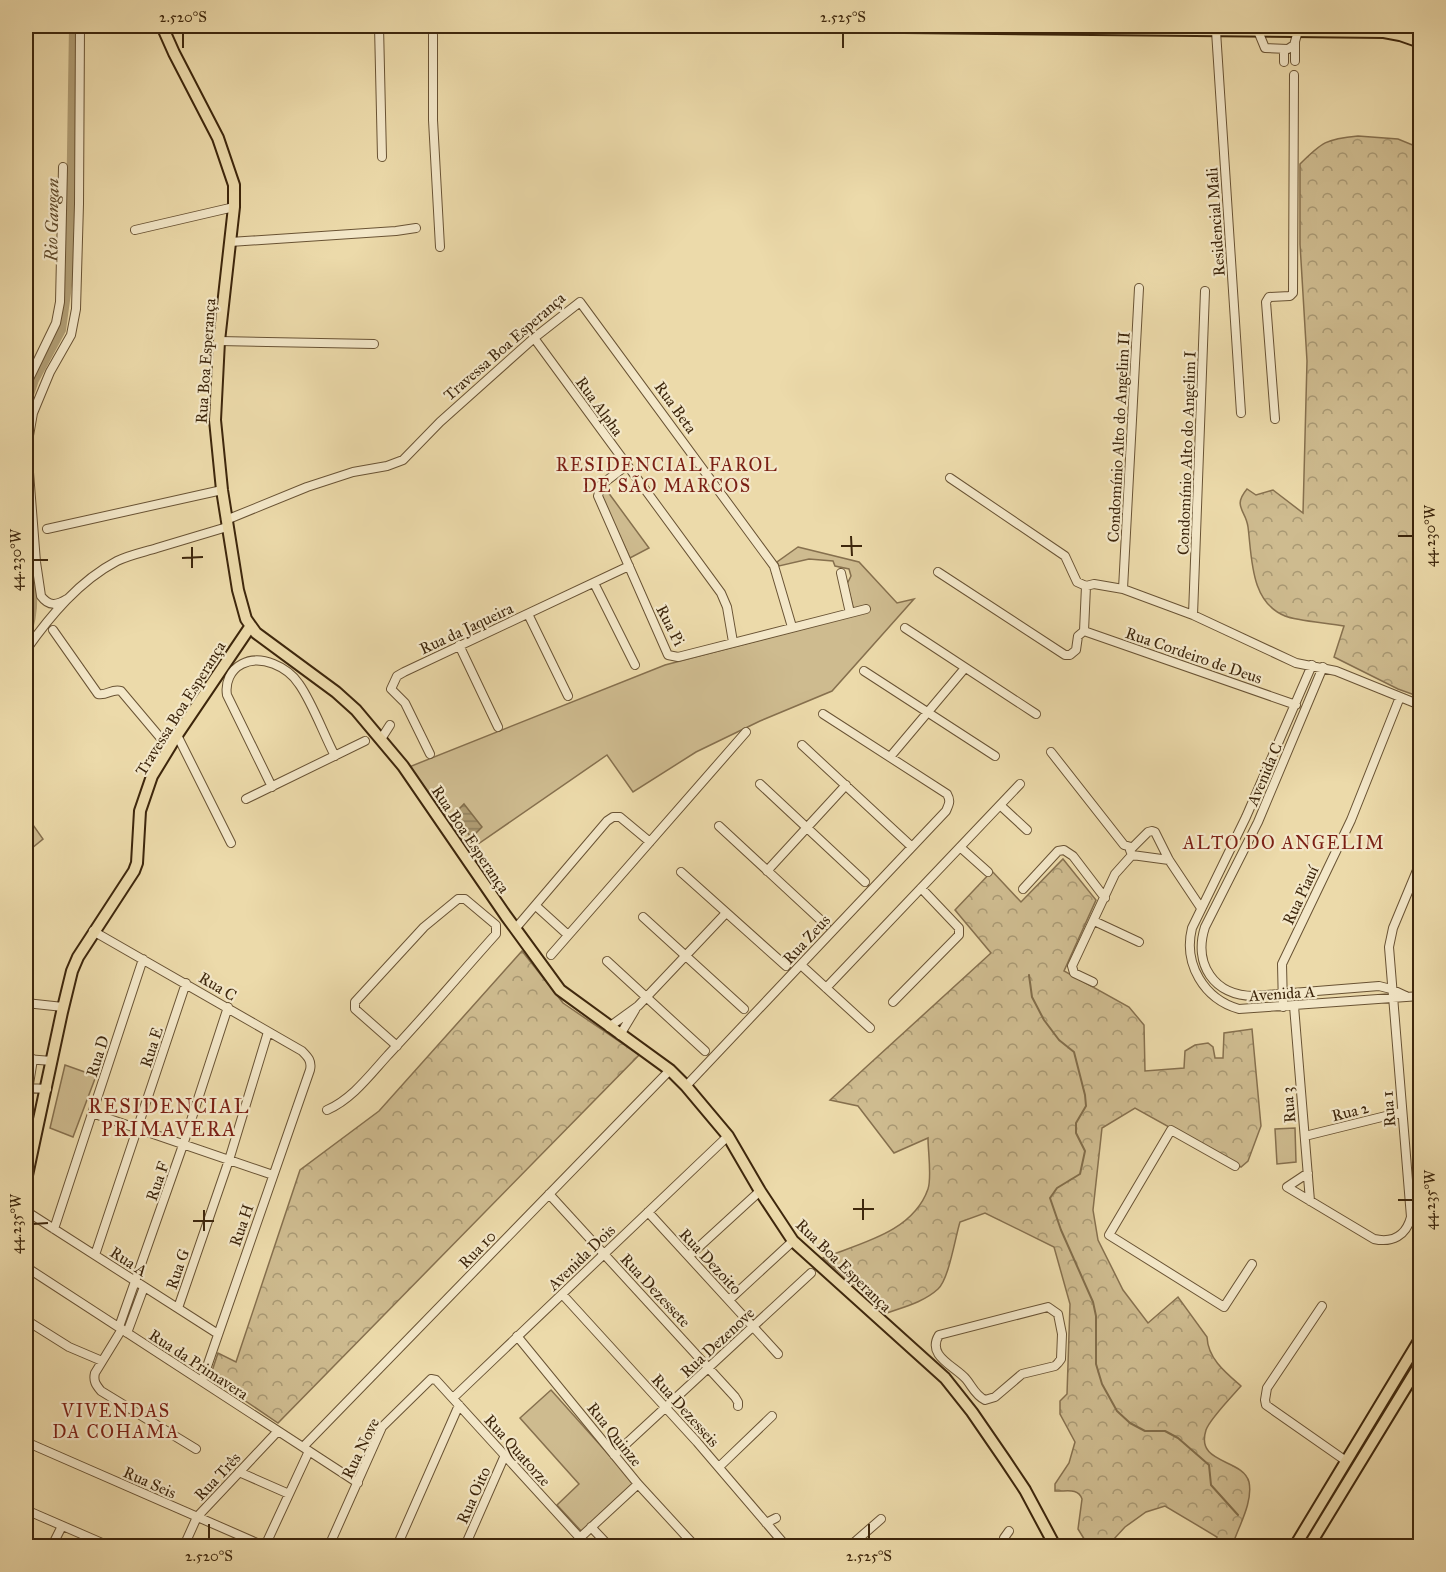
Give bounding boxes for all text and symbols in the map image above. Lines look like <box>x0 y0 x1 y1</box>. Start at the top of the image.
text: 2.520°S <box>159 8 207 26</box>
text: 2.525°S <box>820 8 866 26</box>
street label: Residencial Mali <box>1202 166 1229 277</box>
water label: Rio Gangan <box>40 178 64 263</box>
street label: Travessa Boa Esperança <box>440 288 569 404</box>
street label: Rua Boa Esperança <box>192 297 219 424</box>
street label: Condomínio Alto do Angelim II <box>1103 331 1135 543</box>
street label: Condomínio Alto do Angelim I <box>1173 350 1201 556</box>
street label: Rua Alpha <box>572 373 628 440</box>
street label: Rua Beta <box>650 378 701 437</box>
district label: RESIDENCIAL FAROL DE SÃO MARCOS <box>556 454 778 497</box>
text: 44.230°W <box>1421 504 1439 567</box>
text: 44.230°W <box>7 528 25 591</box>
street label: Rua da Jaqueira <box>416 598 517 659</box>
street label: Rua Pi <box>652 602 689 649</box>
street label: Rua Cordeiro de Deus <box>1123 623 1265 688</box>
street label: Travessa Boa Esperança <box>131 637 230 779</box>
street label: Avenida C <box>1242 740 1286 809</box>
street label: Rua Boa Esperança <box>428 782 514 897</box>
district label: ALTO DO ANGELIM <box>1182 832 1385 854</box>
street label: Rua Piauí <box>1279 862 1323 928</box>
street label: Rua Zeus <box>779 910 834 968</box>
street label: Rua C <box>195 968 240 1005</box>
street label: Avenida A <box>1247 982 1316 1005</box>
street label: Rua E <box>136 1025 167 1070</box>
street label: Rua D <box>82 1033 113 1079</box>
street label: Rua 3 <box>1277 1086 1300 1124</box>
street label: Rua 1 <box>1377 1090 1400 1128</box>
district label: RESIDENCIAL PRIMAVERA <box>88 1094 250 1141</box>
street label: Rua 2 <box>1330 1098 1371 1125</box>
street label: Rua F <box>142 1159 173 1203</box>
text: 44.235°W <box>1421 1169 1439 1230</box>
text: 44.235°W <box>7 1193 25 1254</box>
street label: Rua H <box>225 1201 258 1249</box>
street label: Rua Boa Esperança <box>792 1215 896 1316</box>
street label: Avenida Dois <box>543 1220 619 1295</box>
street label: Rua Dezoito <box>675 1225 746 1298</box>
street label: Rua 10 <box>455 1226 500 1272</box>
street label: Rua A <box>107 1242 151 1281</box>
street label: Rua G <box>162 1246 193 1292</box>
street label: Rua Dezessete <box>617 1250 695 1331</box>
street label: Rua Dezenove <box>676 1303 758 1381</box>
street label: Rua da Primavera <box>146 1325 252 1404</box>
street label: Rua Dezesseis <box>648 1370 723 1451</box>
street label: Rua Quinze <box>583 1398 646 1470</box>
district label: VIVENDAS DA COHAMA <box>52 1400 180 1443</box>
street label: Rua Quatorze <box>480 1410 555 1490</box>
street label: Rua Nove <box>338 1414 383 1482</box>
street label: Rua Três <box>190 1448 244 1504</box>
street label: Rua Seis <box>120 1462 179 1503</box>
street label: Rua Oito <box>453 1464 494 1527</box>
text: 2.520°S <box>185 1547 233 1565</box>
text: 2.525°S <box>846 1547 892 1565</box>

